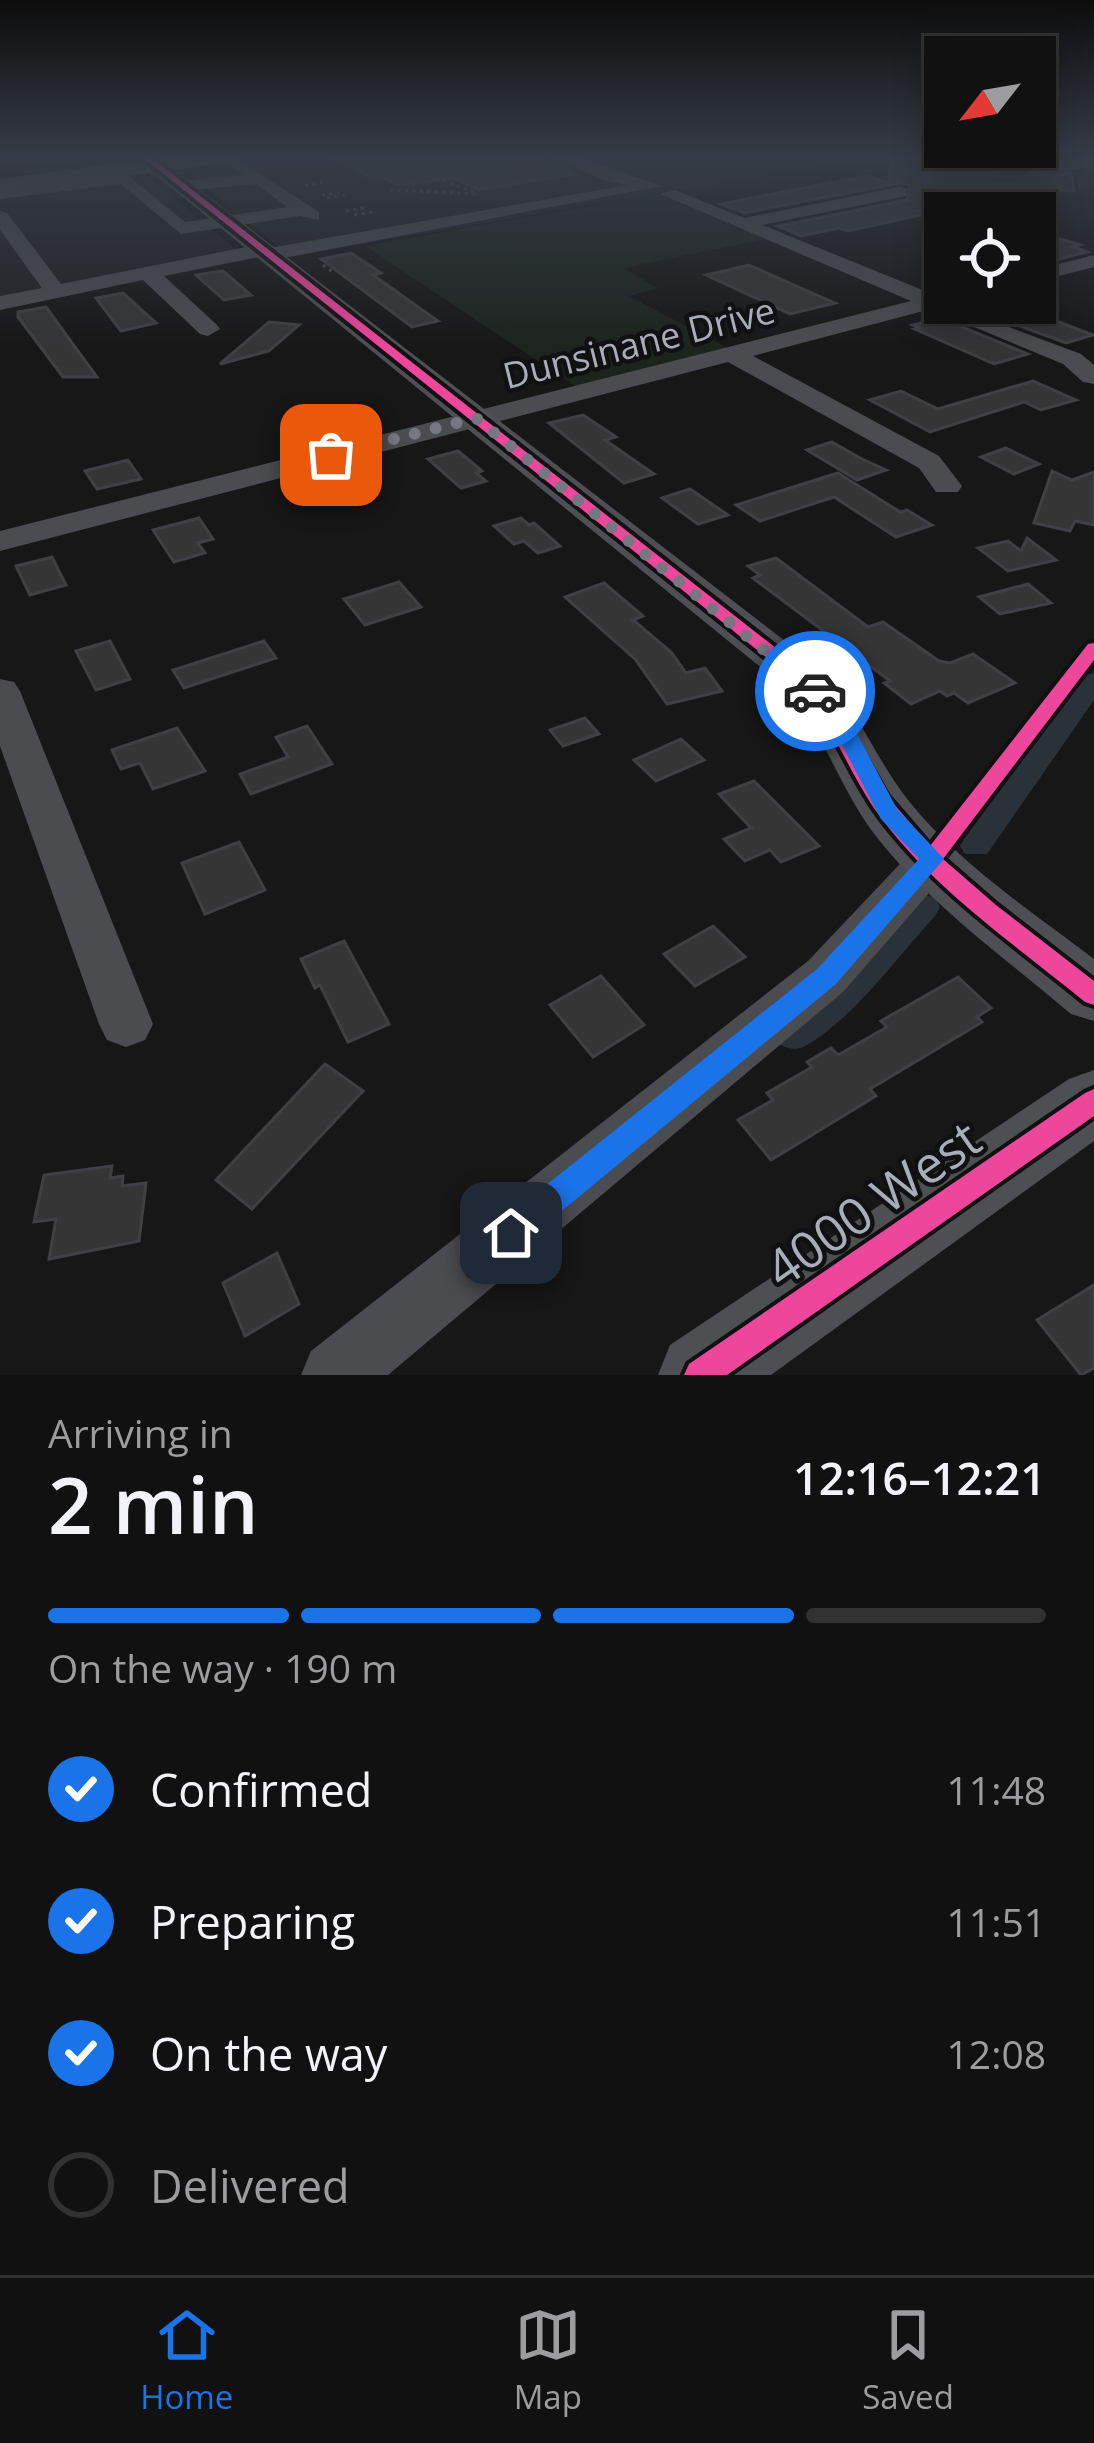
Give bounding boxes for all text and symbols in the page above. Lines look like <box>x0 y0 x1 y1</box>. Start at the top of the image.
north arrow <box>924 36 1056 168</box>
map controls <box>924 36 1056 324</box>
button: locate <box>924 192 1056 324</box>
street label: Dunsinane Drive <box>498 285 780 400</box>
pin <box>280 404 382 506</box>
icon: bag <box>298 422 364 488</box>
courier <box>755 631 875 751</box>
icon: car <box>782 658 848 724</box>
street label: 4000 West <box>750 1103 994 1302</box>
pin <box>460 1182 562 1284</box>
icon: home <box>478 1200 544 1266</box>
text: Arriving in <box>48 1406 233 1459</box>
text: 12:16–12:21 <box>793 1447 1046 1508</box>
text: 2 min <box>48 1451 259 1557</box>
text: On the way · 190 m <box>48 1641 397 1694</box>
icon: check <box>48 1756 114 1822</box>
text: Confirmed <box>150 1759 372 1820</box>
text: 11:48 <box>947 1763 1046 1816</box>
icon: check <box>48 1888 114 1954</box>
text: Preparing <box>150 1891 355 1952</box>
text: 11:51 <box>947 1895 1046 1948</box>
icon: check <box>48 2020 114 2086</box>
text: On the way <box>150 2023 387 2084</box>
text: 12:08 <box>947 2027 1046 2080</box>
text: Delivered <box>150 2155 350 2216</box>
tab: Home <box>140 2302 233 2419</box>
tab: Map <box>514 2302 582 2419</box>
tab: Saved <box>862 2302 954 2419</box>

